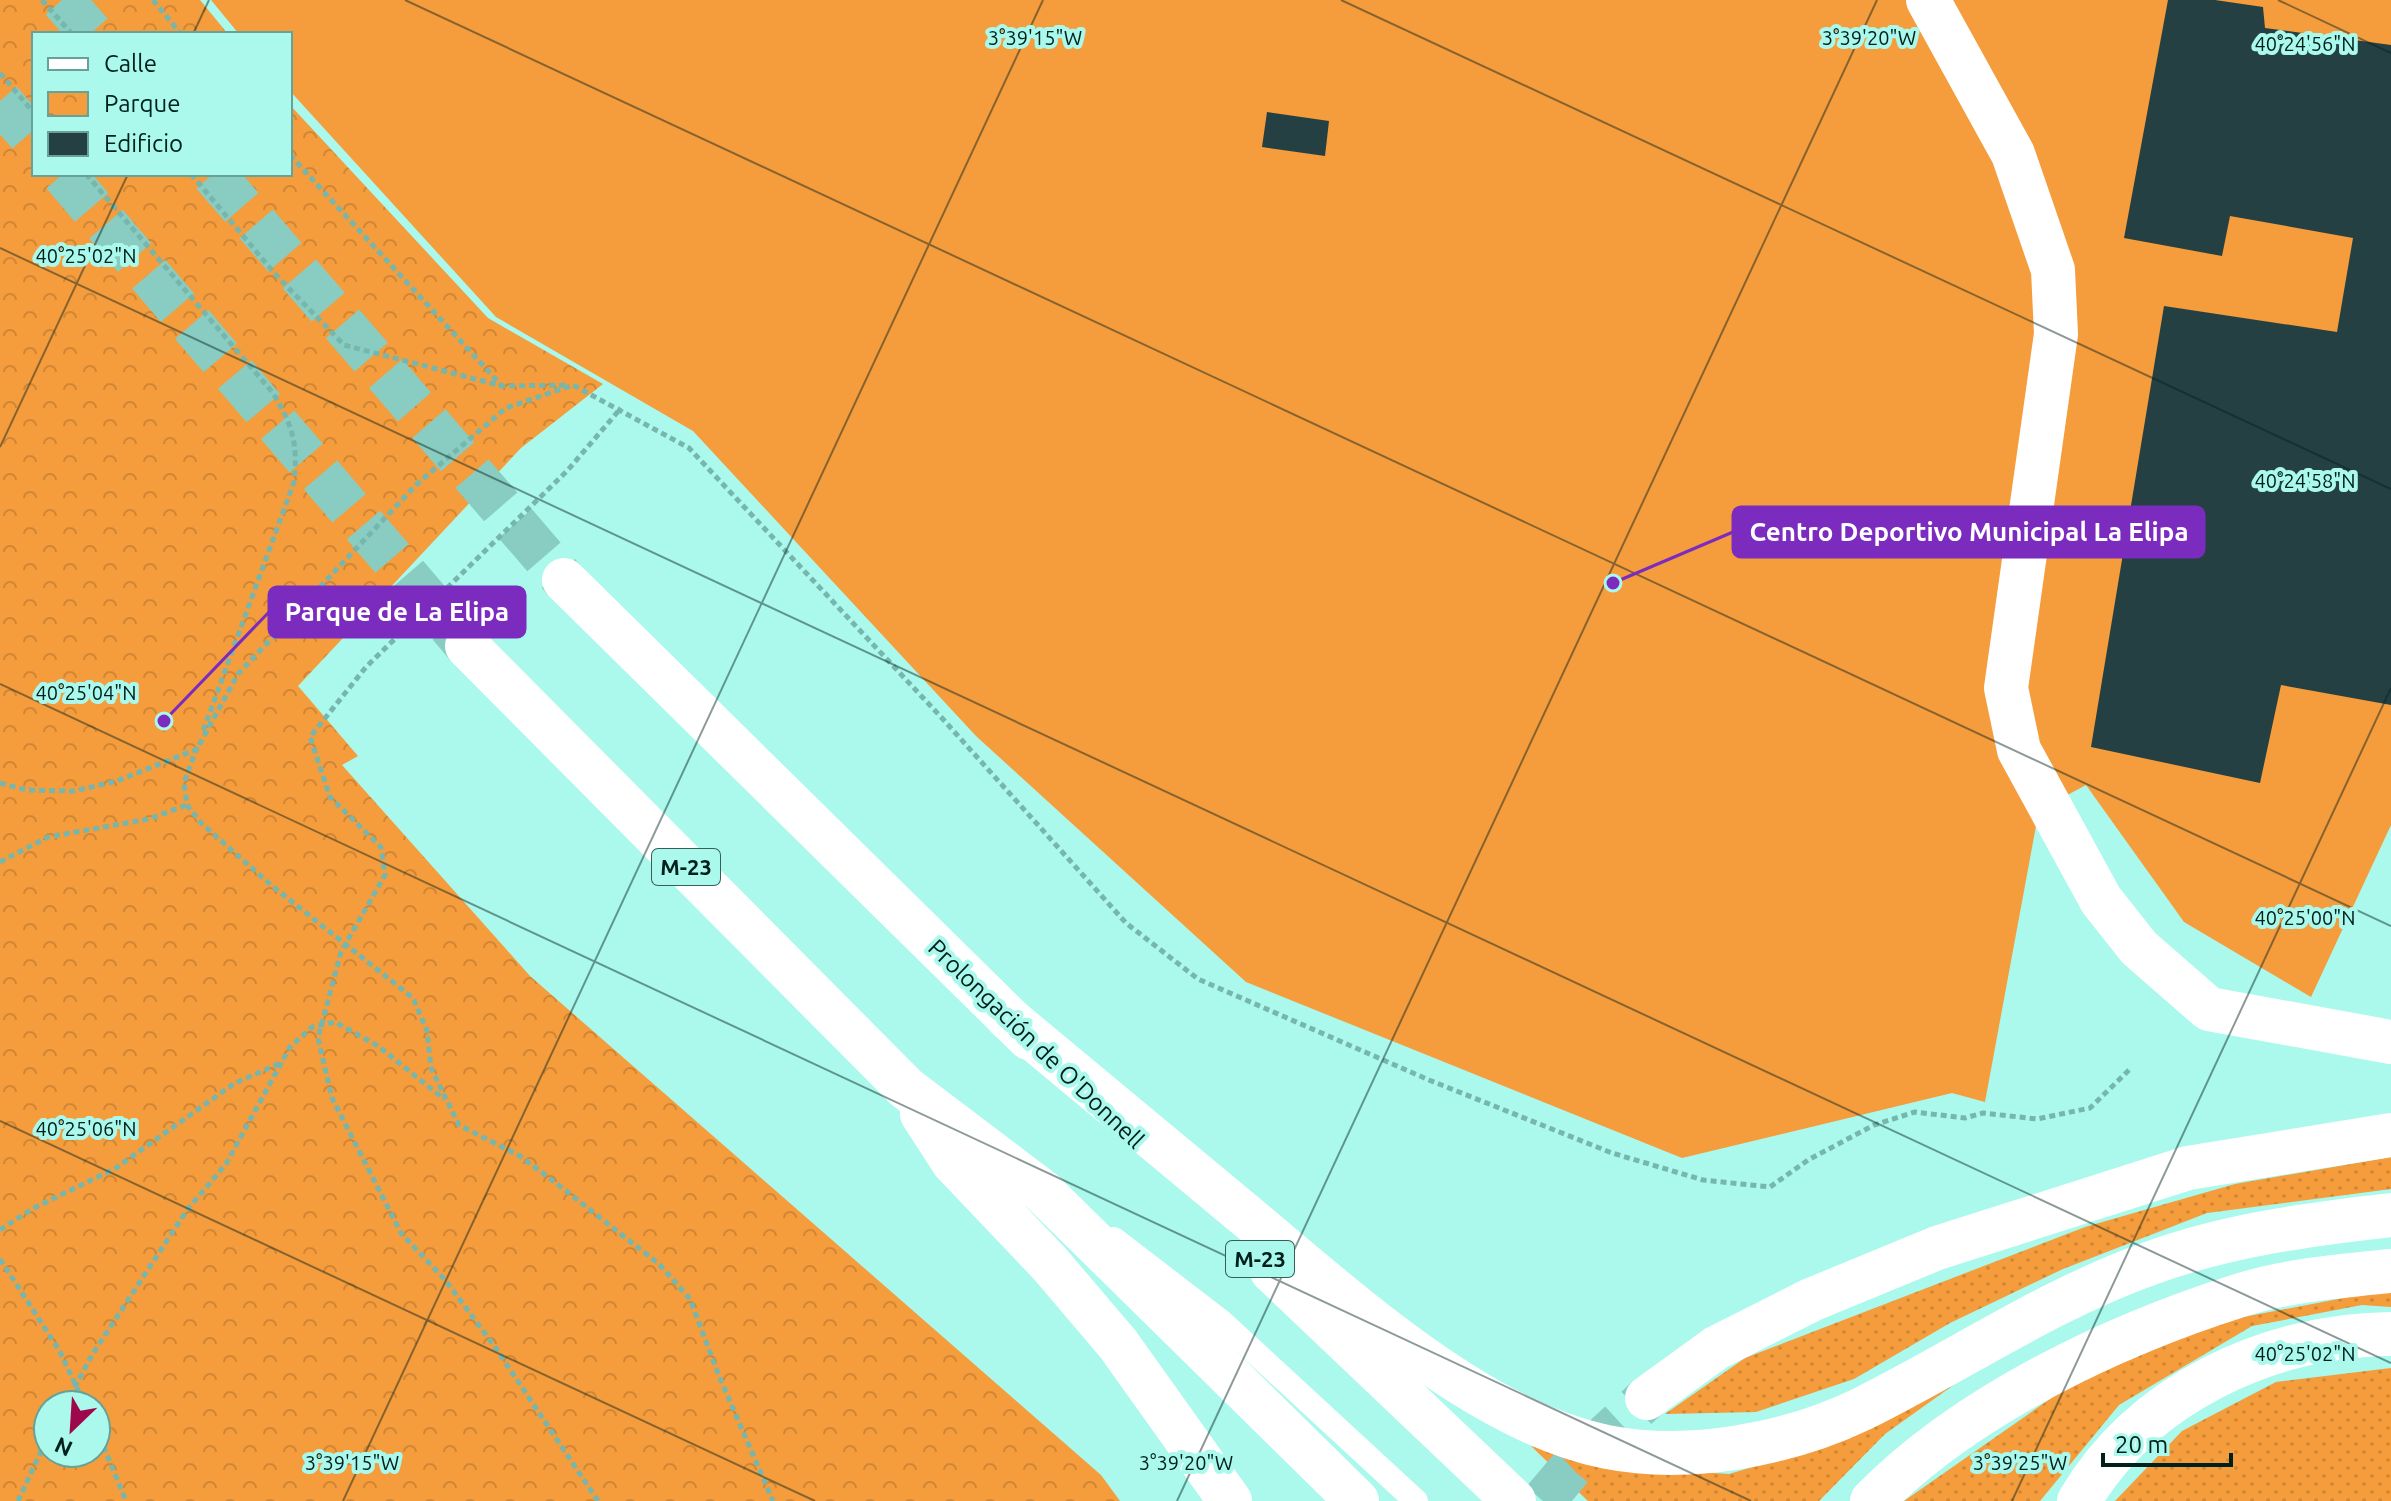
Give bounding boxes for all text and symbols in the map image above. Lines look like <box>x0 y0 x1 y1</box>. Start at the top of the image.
text: 3°39'15"W <box>988 26 1082 49</box>
text: 3°39'20"W <box>1822 26 1916 49</box>
legend <box>32 32 292 176</box>
text: 40°24'56"N <box>2254 32 2356 55</box>
text: Calle <box>104 50 157 77</box>
text: Parque <box>104 90 181 117</box>
text: Edificio <box>104 130 183 157</box>
text: 40°25'02"N <box>35 244 137 267</box>
text: 40°24'58"N <box>2254 469 2356 492</box>
callout: Centro Deportivo Municipal La Elipa <box>1733 507 2204 557</box>
text: Centro Deportivo Municipal La Elipa <box>1749 517 2189 546</box>
callout: Parque de La Elipa <box>269 587 525 637</box>
text: Parque de La Elipa <box>285 597 509 626</box>
text: 40°25'04"N <box>35 681 137 704</box>
road number: M-23 <box>652 849 720 885</box>
text: 40°25'00"N <box>2254 906 2356 929</box>
street label: Prolongación de O'Donnell <box>923 934 1150 1154</box>
text: 40°25'06"N <box>35 1117 137 1140</box>
road number: M-23 <box>1226 1241 1294 1277</box>
text: 40°25'02"N <box>2254 1342 2356 1365</box>
north arrow <box>32 1389 112 1469</box>
scale bar <box>2103 1417 2231 1467</box>
text: 20 m <box>2115 1431 2168 1458</box>
text: N <box>51 1433 76 1462</box>
text: 3°39'15"W <box>305 1451 399 1474</box>
text: 3°39'20"W <box>1139 1451 1233 1474</box>
text: 3°39'25"W <box>1973 1451 2067 1474</box>

